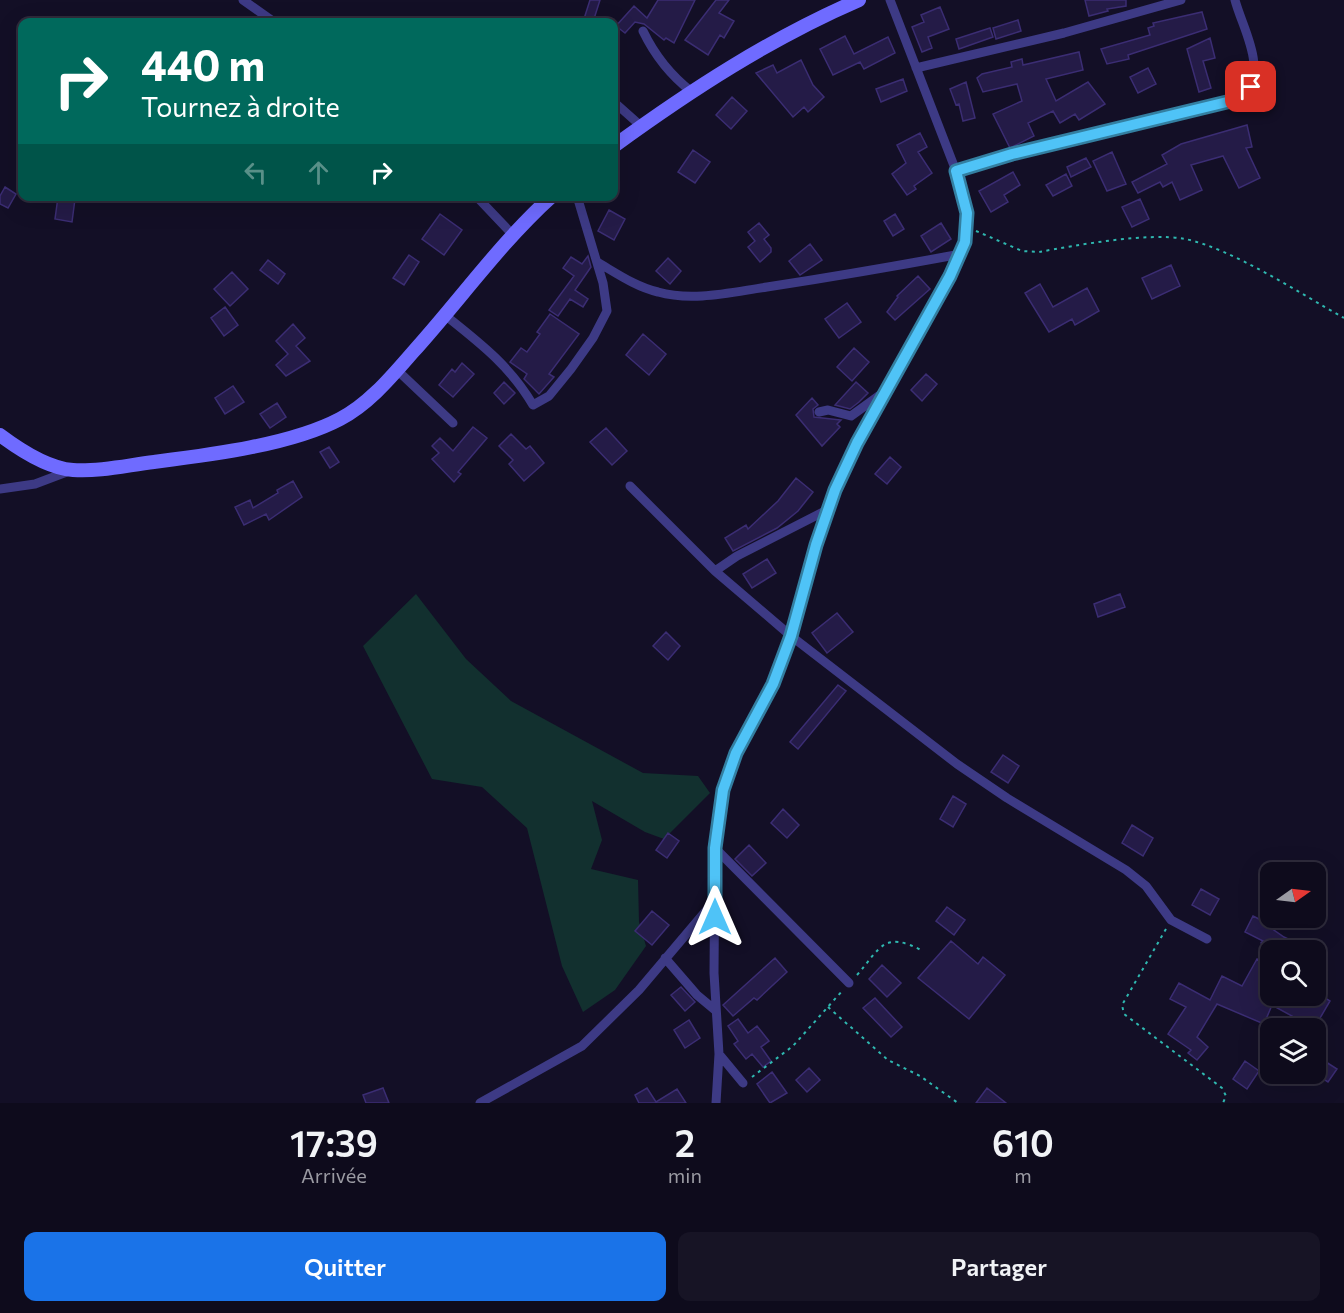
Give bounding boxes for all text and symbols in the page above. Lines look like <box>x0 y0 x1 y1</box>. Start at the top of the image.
text: 440 m <box>141 38 265 90</box>
icon: right <box>42 42 120 120</box>
pin <box>1225 61 1276 112</box>
icon: arrive <box>1234 70 1267 103</box>
text: Tournez à droite <box>141 90 340 123</box>
icon: left <box>239 156 272 189</box>
icon: ahead <box>302 156 335 189</box>
icon: right <box>365 156 398 189</box>
north arrow <box>1260 862 1326 928</box>
map controls <box>1260 862 1326 1084</box>
position arrow <box>683 885 747 949</box>
button: search <box>1260 940 1326 1006</box>
button: layers <box>1260 1018 1326 1084</box>
text: 17:39 <box>290 1120 378 1164</box>
text: 2 <box>675 1120 695 1164</box>
text: 610 <box>992 1120 1054 1164</box>
text: Arrivée <box>301 1163 367 1187</box>
text: min <box>668 1163 702 1187</box>
text: m <box>1014 1163 1032 1187</box>
button: Quitter <box>24 1232 666 1301</box>
button: Partager <box>678 1232 1320 1301</box>

